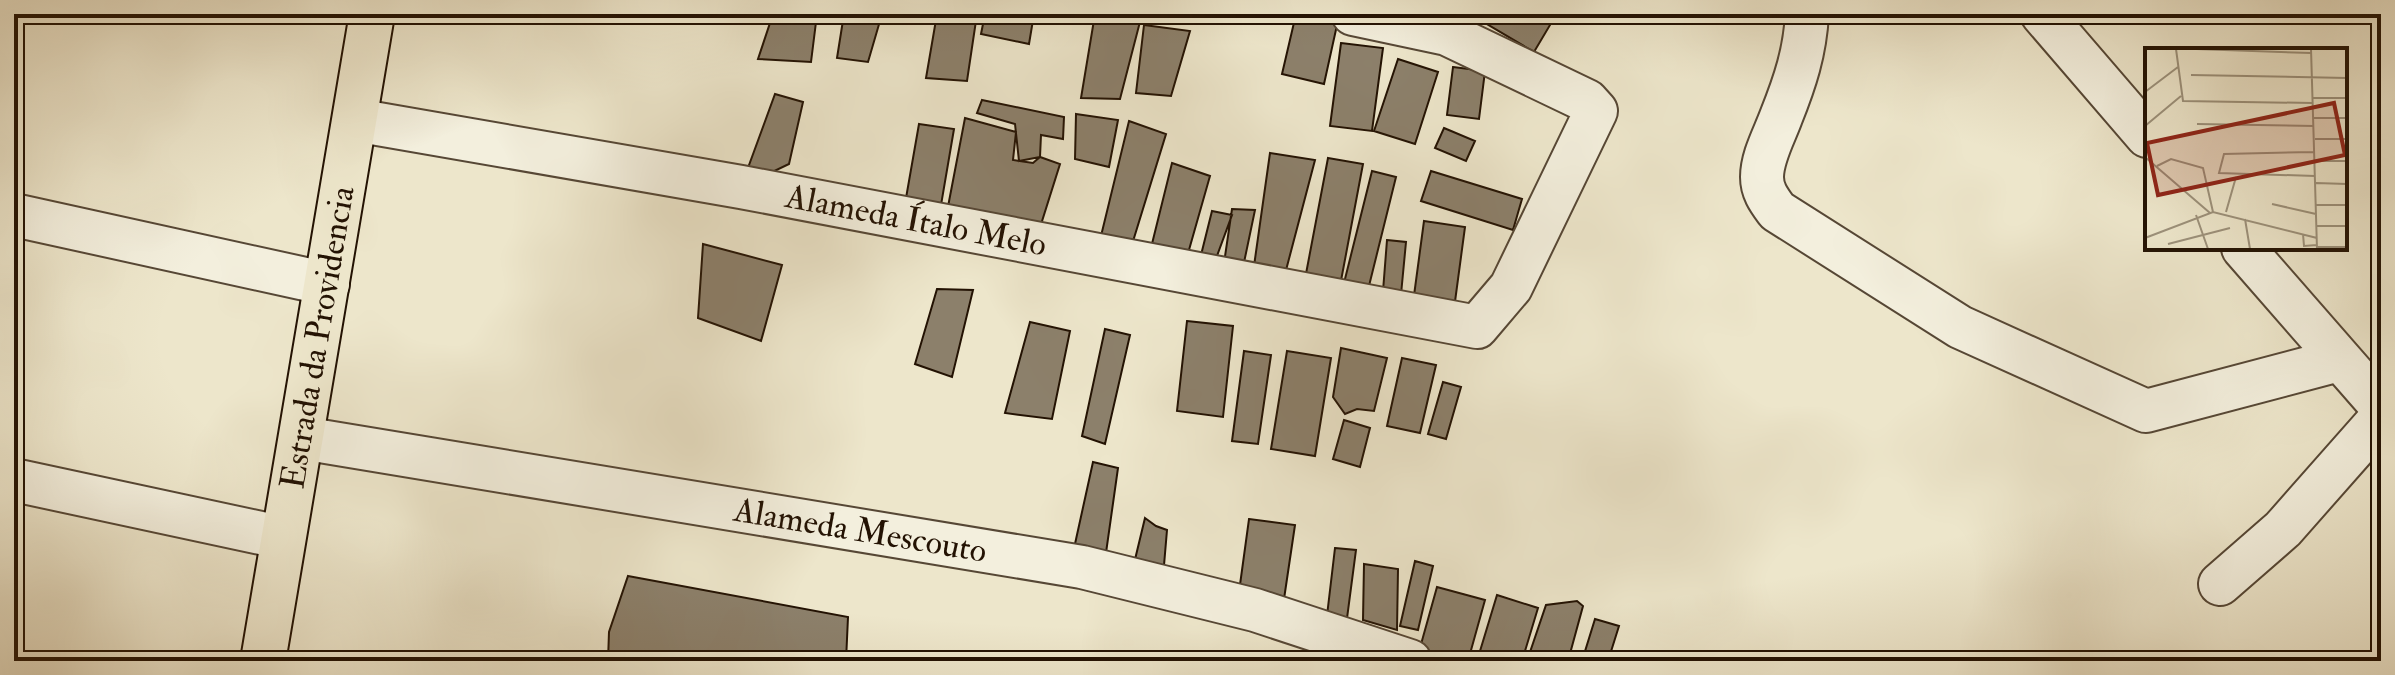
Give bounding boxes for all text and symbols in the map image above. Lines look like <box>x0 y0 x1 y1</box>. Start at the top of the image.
inset map <box>2145 48 2347 250</box>
street label: Alameda Ítalo Melo <box>781 174 1050 266</box>
street label: Estrada da Providencia <box>271 182 364 492</box>
street label: Alameda Mescouto <box>730 488 990 572</box>

